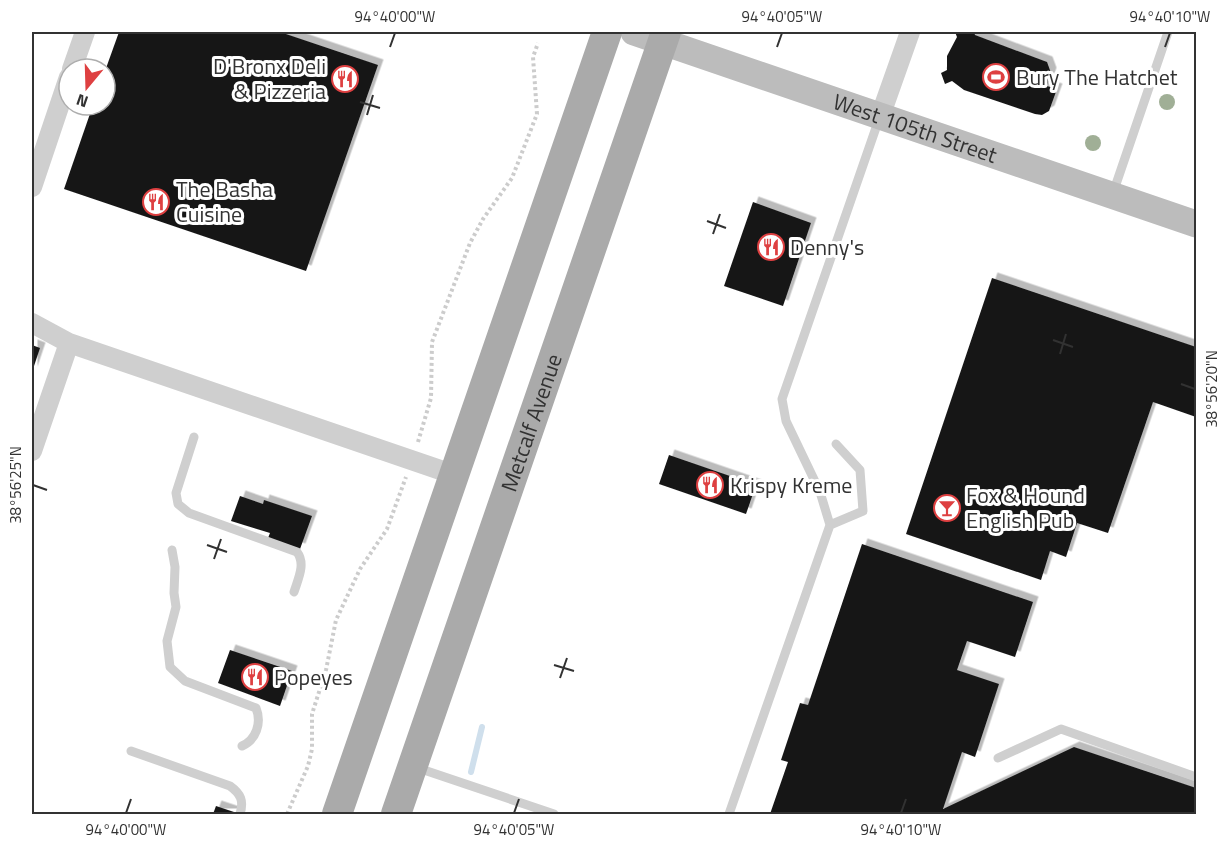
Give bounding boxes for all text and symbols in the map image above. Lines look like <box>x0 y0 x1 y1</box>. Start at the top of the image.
text: 94°40'00"W <box>355 5 435 28</box>
text: 94°40'05"W <box>742 5 822 28</box>
text: 94°40'10"W <box>1130 5 1210 28</box>
place label: D'Bronx Deli & Pizzeria <box>213 49 326 108</box>
north arrow <box>57 57 117 117</box>
place label: Bury The Hatchet <box>1016 60 1178 94</box>
sports icon: Bury The Hatchet <box>981 62 1011 92</box>
restaurant icon: D'Bronx Deli & Pizzeria <box>330 64 360 94</box>
street label: West 105th Street <box>829 84 1002 172</box>
text: N <box>73 88 91 114</box>
place label: The Basha Cuisine <box>176 172 273 231</box>
restaurant icon: The Basha Cuisine <box>141 187 171 217</box>
place label: Denny's <box>790 230 864 264</box>
restaurant icon: Denny's <box>756 232 786 262</box>
street label: Metcalf Avenue <box>492 349 571 496</box>
text: 38°56'20"N <box>1200 350 1223 428</box>
text: 38°56'25"N <box>4 446 27 524</box>
place label: Krispy Kreme <box>730 468 852 502</box>
restaurant icon: Krispy Kreme <box>695 470 725 500</box>
place label: Fox & Hound English Pub <box>966 478 1085 537</box>
bar icon: Fox & Hound English Pub <box>932 493 962 523</box>
place label: Popeyes <box>274 660 353 694</box>
restaurant icon: Popeyes <box>240 662 270 692</box>
text: 94°40'00"W <box>86 818 166 841</box>
text: 94°40'05"W <box>474 818 554 841</box>
text: 94°40'10"W <box>861 818 941 841</box>

